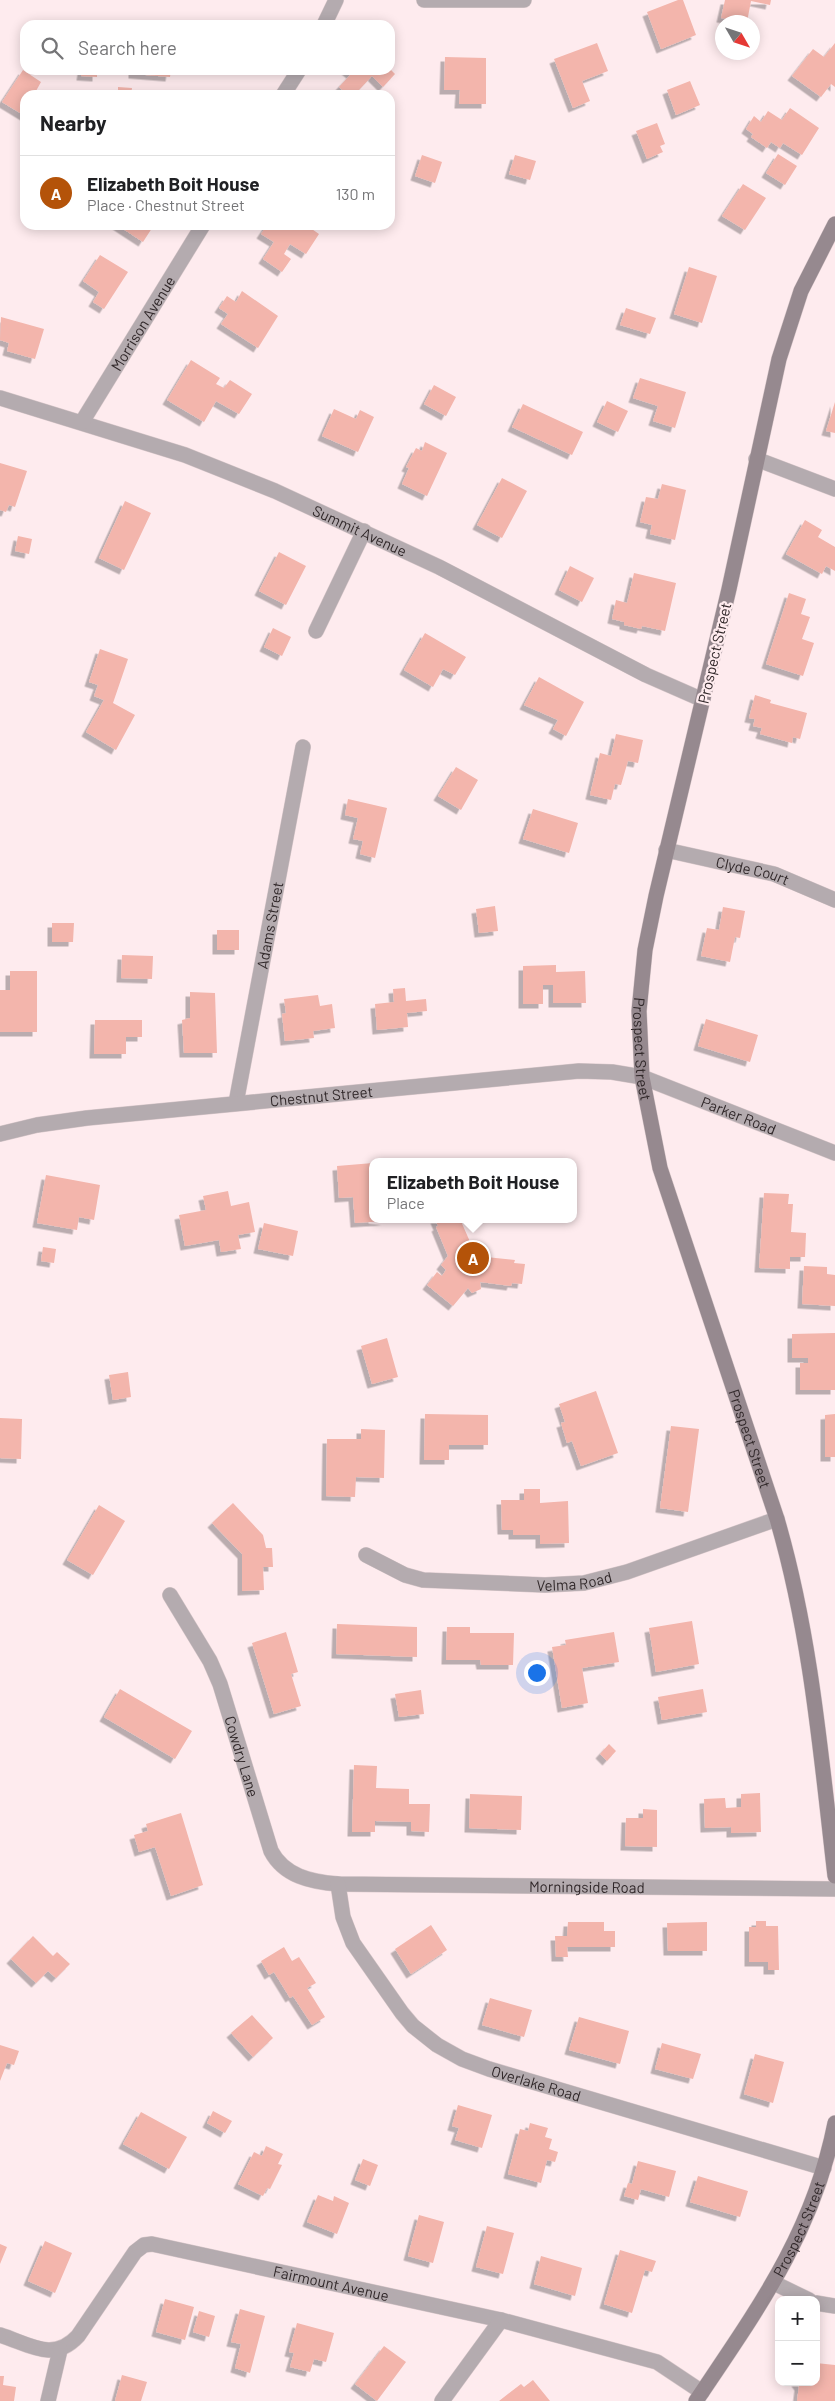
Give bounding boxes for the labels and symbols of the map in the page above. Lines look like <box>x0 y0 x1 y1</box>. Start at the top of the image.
north arrow <box>715 15 760 60</box>
street label: Morrison Avenue <box>107 272 179 374</box>
street label: Summit Avenue <box>310 501 410 560</box>
street label: Prospect Street <box>694 601 734 705</box>
street label: Clyde Court <box>714 852 792 888</box>
street label: Adams Street <box>252 880 286 970</box>
street label: Prospect Street <box>630 997 655 1102</box>
street label: Chestnut Street <box>269 1082 374 1109</box>
street label: Parker Road <box>699 1092 779 1138</box>
pin: A <box>457 1239 489 1277</box>
street label: Prospect Street <box>725 1387 775 1490</box>
street label: Velma Road <box>536 1567 614 1594</box>
your location <box>524 1660 550 1686</box>
street label: Cowdry Lane <box>221 1714 263 1799</box>
street label: Morningside Road <box>529 1877 645 1896</box>
street label: Overlake Road <box>489 2061 583 2105</box>
street label: Prospect Street <box>769 2179 828 2280</box>
street label: Fairmount Avenue <box>272 2262 391 2304</box>

